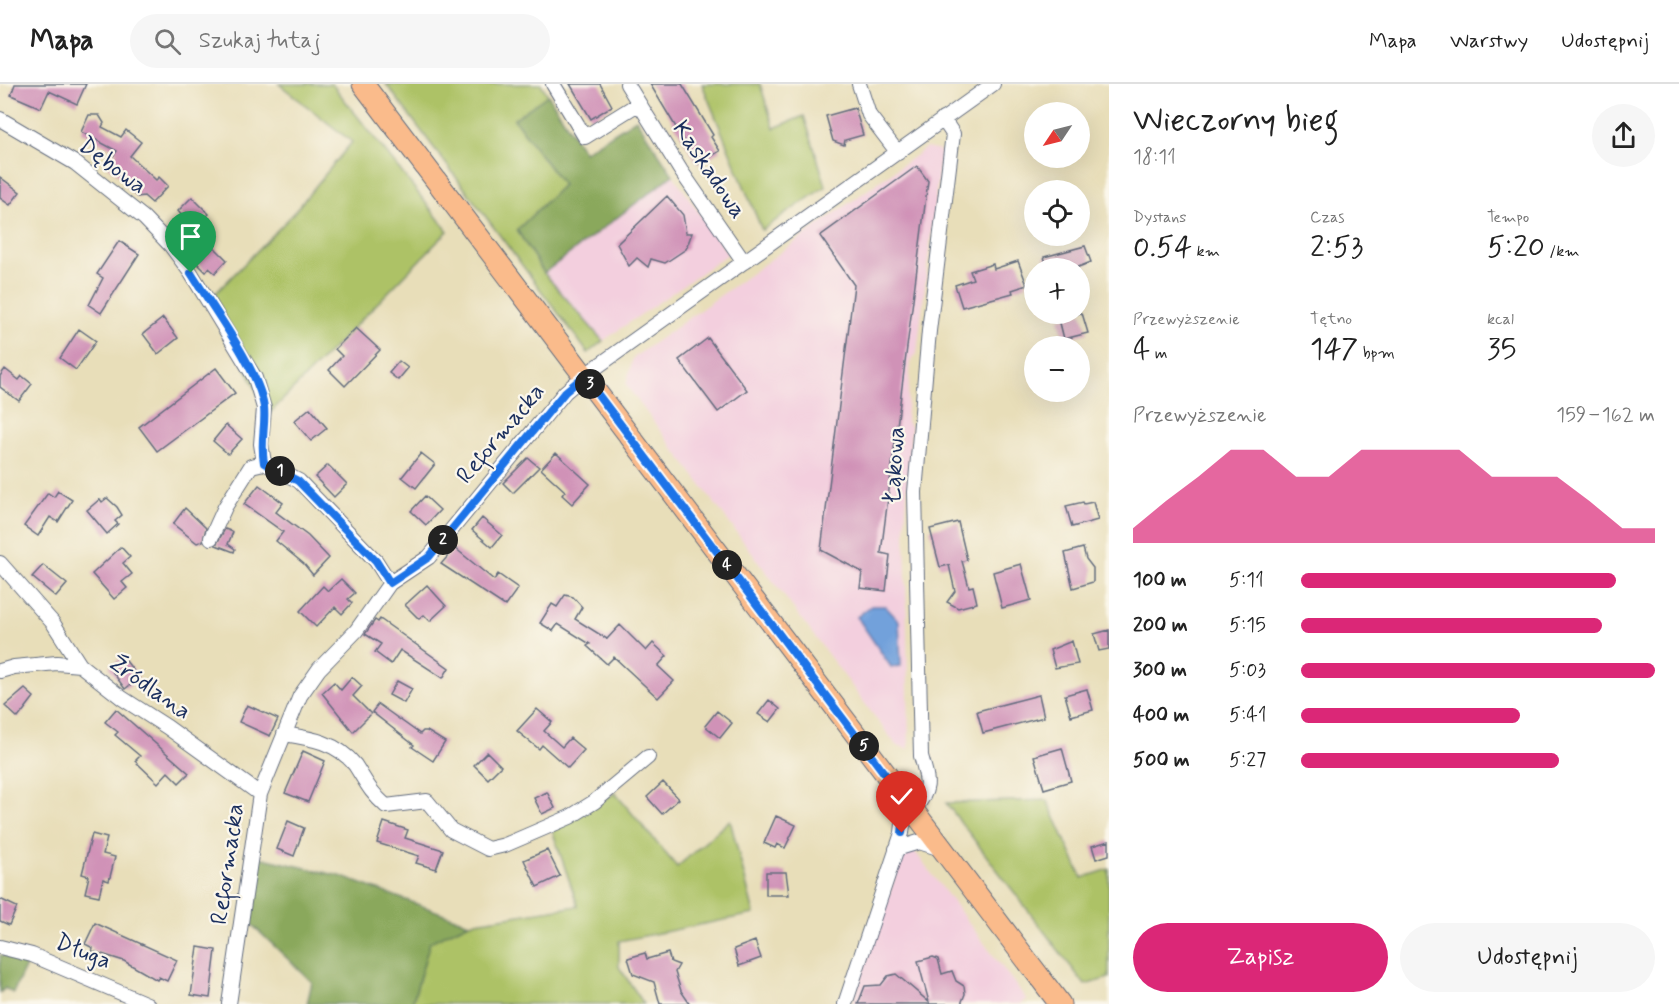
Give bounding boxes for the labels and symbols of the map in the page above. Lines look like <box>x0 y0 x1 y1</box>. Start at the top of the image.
north arrow <box>1024 102 1090 168</box>
street label: Kaskadowa <box>665 115 753 225</box>
street label: Dębowa <box>72 130 152 202</box>
pin <box>165 211 216 273</box>
pin: 3 <box>575 369 605 399</box>
street label: Reformacka <box>450 377 554 492</box>
street label: Łąkowa <box>878 426 912 504</box>
pin: 1 <box>265 456 295 486</box>
pin: 2 <box>428 525 458 555</box>
pin: 4 <box>712 550 742 580</box>
street label: Źródlana <box>103 649 197 727</box>
pin: 5 <box>849 731 879 761</box>
pin <box>876 771 927 833</box>
street label: Reformacka <box>204 801 254 927</box>
street label: Długa <box>50 927 116 977</box>

